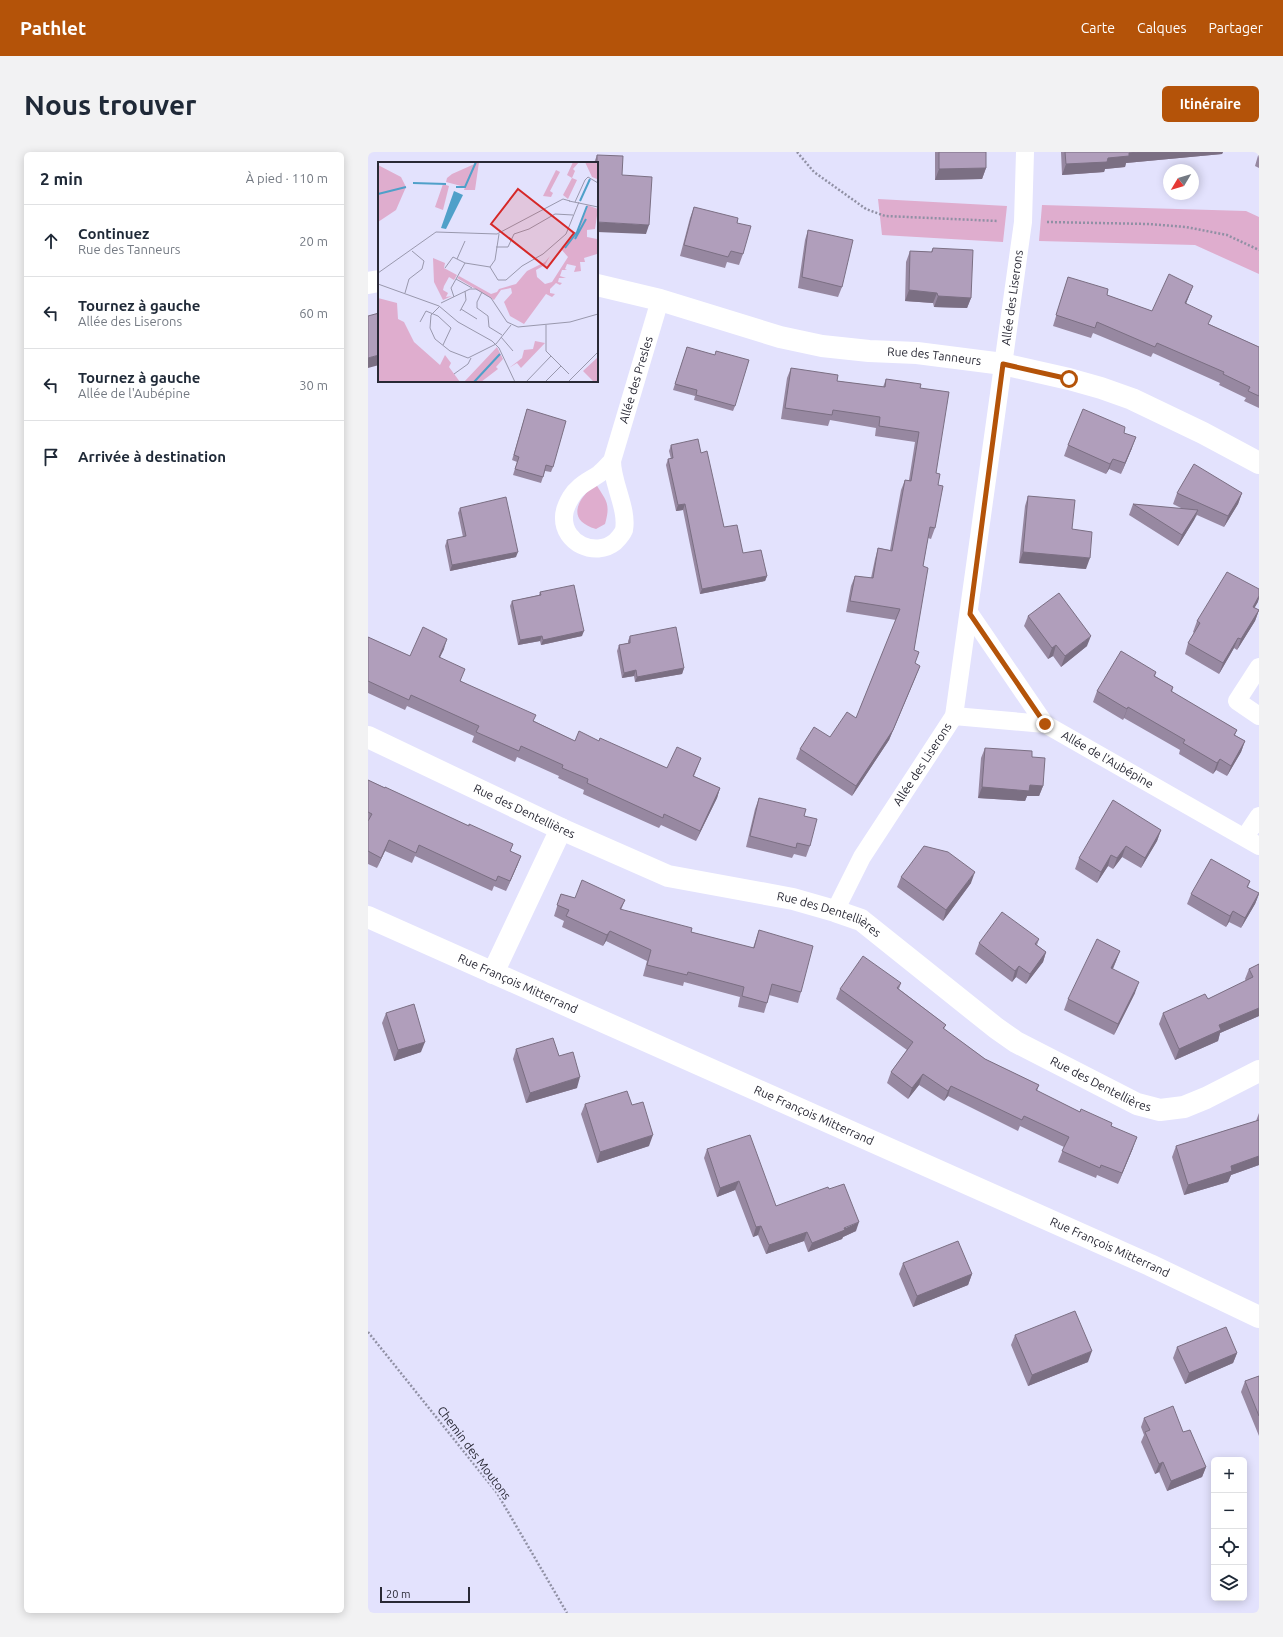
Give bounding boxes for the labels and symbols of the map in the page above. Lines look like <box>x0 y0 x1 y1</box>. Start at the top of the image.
inset map <box>378 162 598 382</box>
north arrow <box>1163 164 1199 200</box>
street label: Allée des Liserons <box>999 249 1025 346</box>
street label: Allée des Presles <box>617 335 655 425</box>
street label: Rue des Tanneurs <box>887 345 982 367</box>
route start <box>1060 370 1078 388</box>
route end <box>1036 715 1054 733</box>
street label: Allée des Liserons <box>890 720 954 808</box>
street label: Allée de l'Aubépine <box>1059 728 1156 790</box>
street label: Rue des Dentellières <box>472 781 577 840</box>
street label: Rue des Dentellières <box>776 889 884 939</box>
street label: Rue François Mitterrand <box>456 951 580 1015</box>
street label: Rue des Dentellières <box>1048 1054 1153 1113</box>
street label: Rue François Mitterrand <box>752 1083 876 1147</box>
street label: Rue François Mitterrand <box>1048 1214 1172 1279</box>
street label: Chemin des Moutons <box>435 1404 514 1502</box>
scale bar <box>380 1585 470 1604</box>

